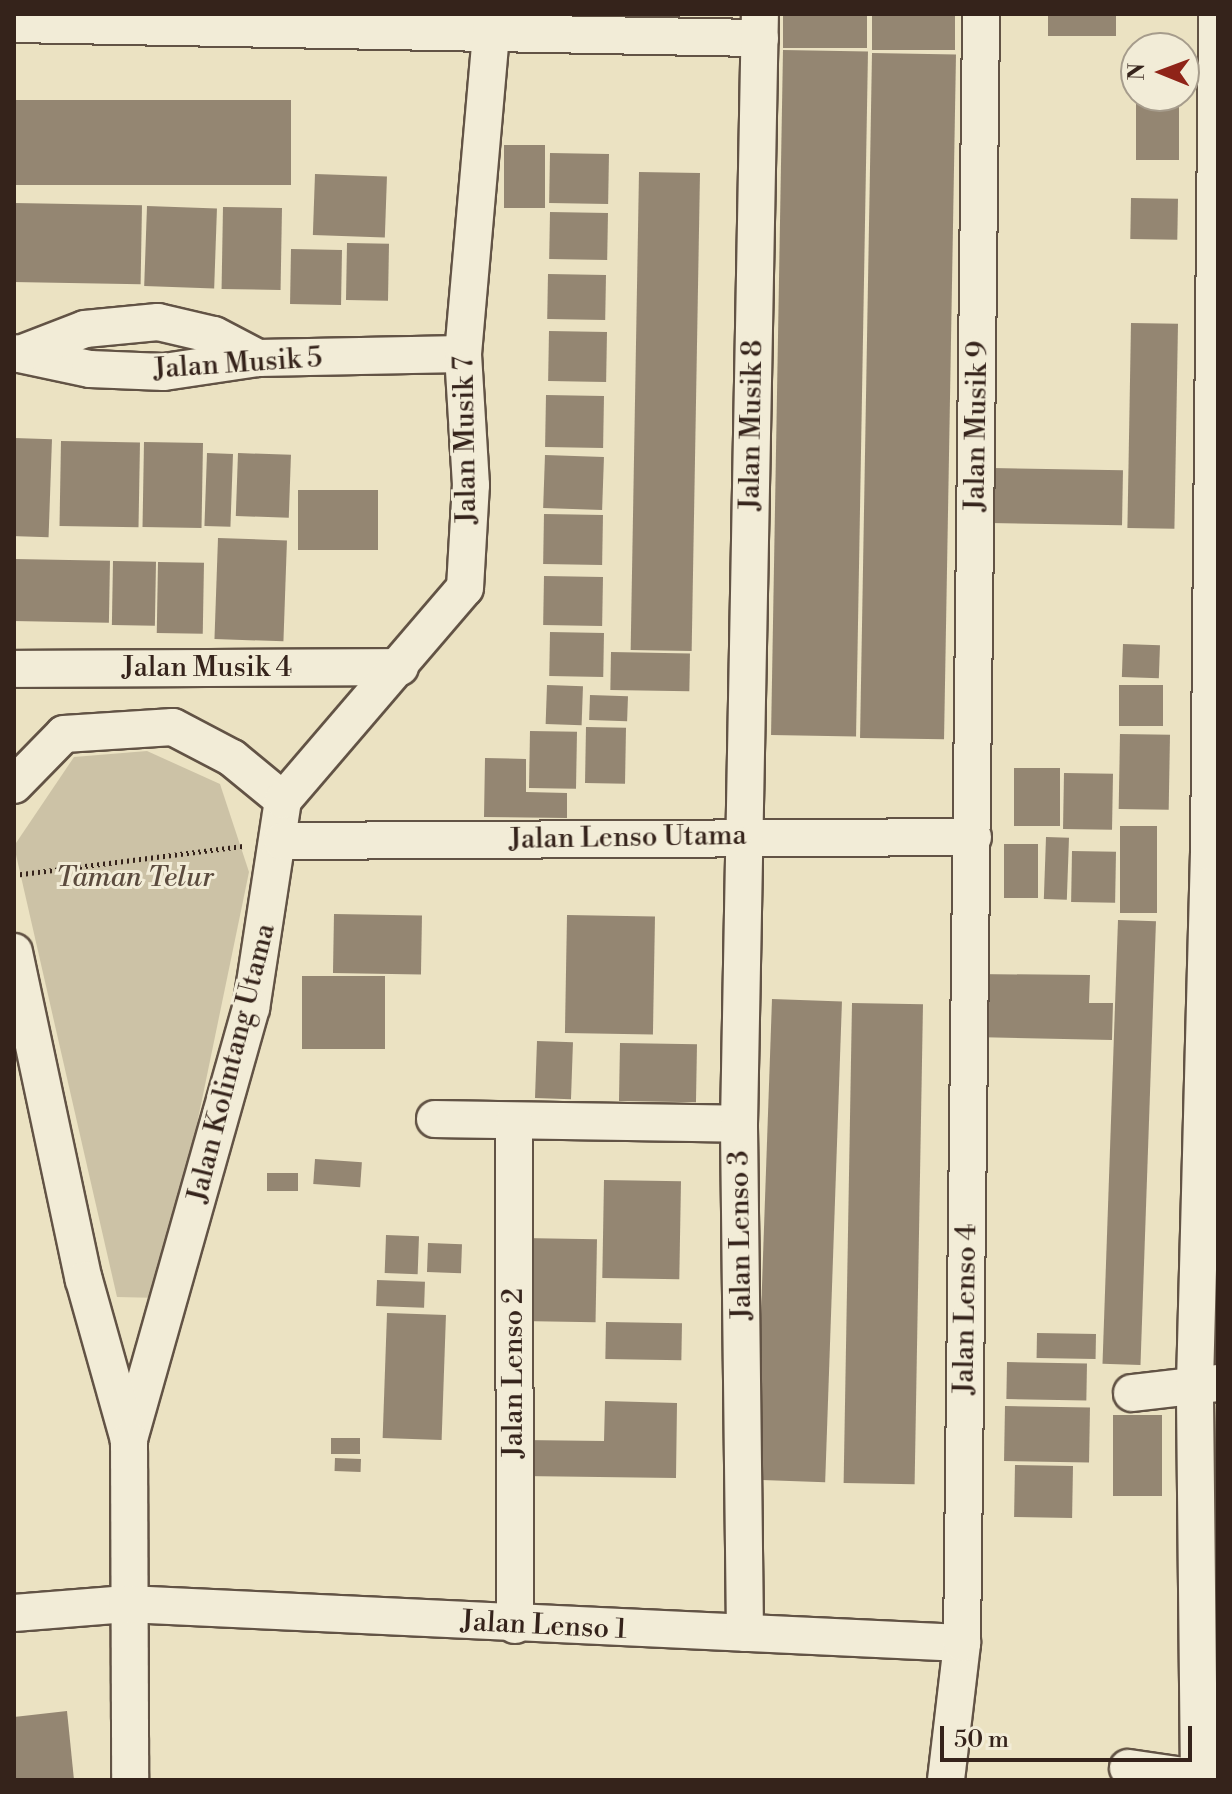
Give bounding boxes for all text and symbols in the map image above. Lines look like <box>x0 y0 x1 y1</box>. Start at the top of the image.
north arrow <box>1120 32 1200 112</box>
text: N <box>1124 63 1151 81</box>
street label: Jalan Musik 8 <box>734 339 770 511</box>
street label: Jalan Musik 9 <box>959 340 995 512</box>
street label: Jalan Musik 5 <box>153 341 323 387</box>
street label: Jalan Musik 7 <box>448 356 484 524</box>
street label: Jalan Musik 4 <box>122 651 292 685</box>
street label: Jalan Lenso Utama <box>509 819 747 857</box>
park label: Taman Telur <box>56 861 214 895</box>
street label: Jalan Kolintang Utama <box>181 920 283 1206</box>
street label: Jalan Lenso 3 <box>723 1150 759 1320</box>
street label: Jalan Lenso 4 <box>948 1223 984 1395</box>
street label: Jalan Lenso 2 <box>497 1288 531 1458</box>
street label: Jalan Lenso 1 <box>460 1605 628 1647</box>
scale bar <box>944 1710 1196 1760</box>
text: 50 m <box>954 1725 1009 1755</box>

